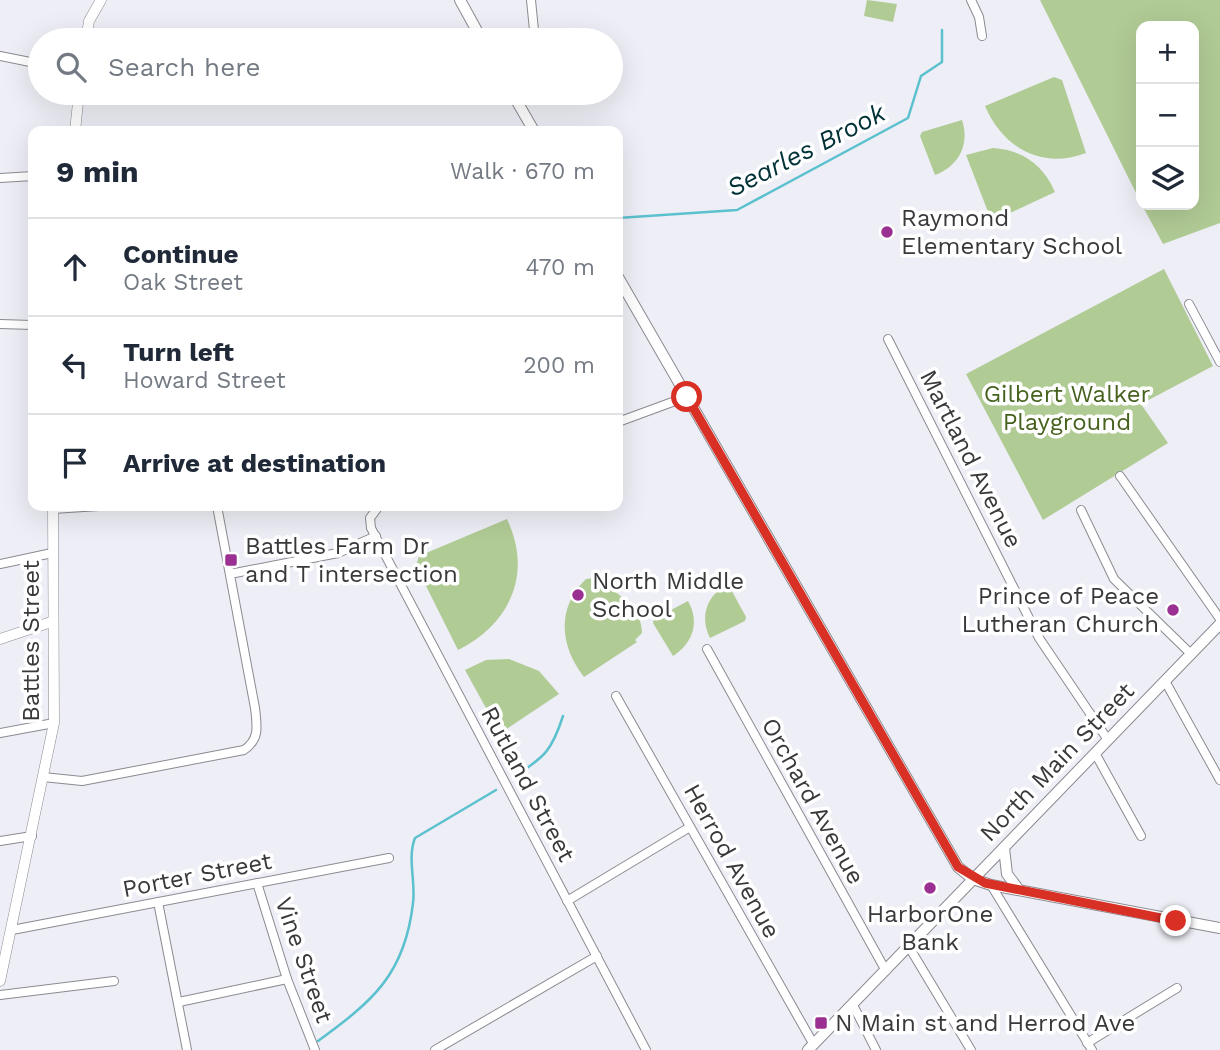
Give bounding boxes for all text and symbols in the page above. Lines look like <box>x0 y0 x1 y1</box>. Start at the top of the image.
map controls <box>1136 21 1199 210</box>
button: + <box>1136 21 1199 84</box>
search box <box>28 28 623 105</box>
icon: search <box>52 48 90 86</box>
text: Search here <box>108 52 260 82</box>
button: − <box>1136 84 1199 147</box>
water label: Searles Brook <box>722 97 891 203</box>
button: layers <box>1136 147 1199 210</box>
text: 9 min <box>56 154 139 189</box>
text: Walk · 670 m <box>450 158 595 185</box>
place label: Raymond Elementary School <box>901 204 1123 260</box>
marker: Raymond Elementary School <box>879 224 895 240</box>
text: Continue <box>123 239 239 269</box>
icon: ahead <box>56 248 94 286</box>
text: 470 m <box>526 254 595 281</box>
text: Oak Street <box>123 269 243 296</box>
text: Turn left <box>123 337 234 367</box>
icon: left <box>56 346 94 384</box>
text: 200 m <box>523 352 595 379</box>
street label: Martland Avenue <box>914 365 1028 553</box>
text: Howard Street <box>123 367 286 394</box>
park label: Gilbert Walker Playground <box>984 380 1150 436</box>
route start <box>671 381 702 412</box>
icon: arrive <box>56 444 94 482</box>
text: Arrive at destination <box>123 448 386 478</box>
place label: Battles Farm Dr and T intersection <box>245 532 458 588</box>
marker: Battles Farm Dr and T intersection <box>223 552 239 568</box>
street label: Battles Street <box>17 560 45 722</box>
place label: North Middle School <box>592 567 744 623</box>
place label: Prince of Peace Lutheran Church <box>961 582 1159 638</box>
marker: North Middle School <box>570 587 586 603</box>
marker: Prince of Peace Lutheran Church <box>1165 602 1181 618</box>
street label: North Main Street <box>974 677 1140 847</box>
street label: Rutland Street <box>475 702 581 866</box>
street label: Orchard Avenue <box>756 713 870 889</box>
street label: Herrod Avenue <box>678 779 786 943</box>
street label: Porter Street <box>120 847 274 903</box>
marker: HarborOne Bank <box>922 880 938 896</box>
street label: Vine Street <box>269 893 339 1027</box>
place label: HarborOne Bank <box>867 900 993 956</box>
route end <box>1160 905 1191 936</box>
place label: N Main st and Herrod Ave <box>835 1009 1135 1037</box>
marker: N Main st and Herrod Ave <box>813 1015 829 1031</box>

